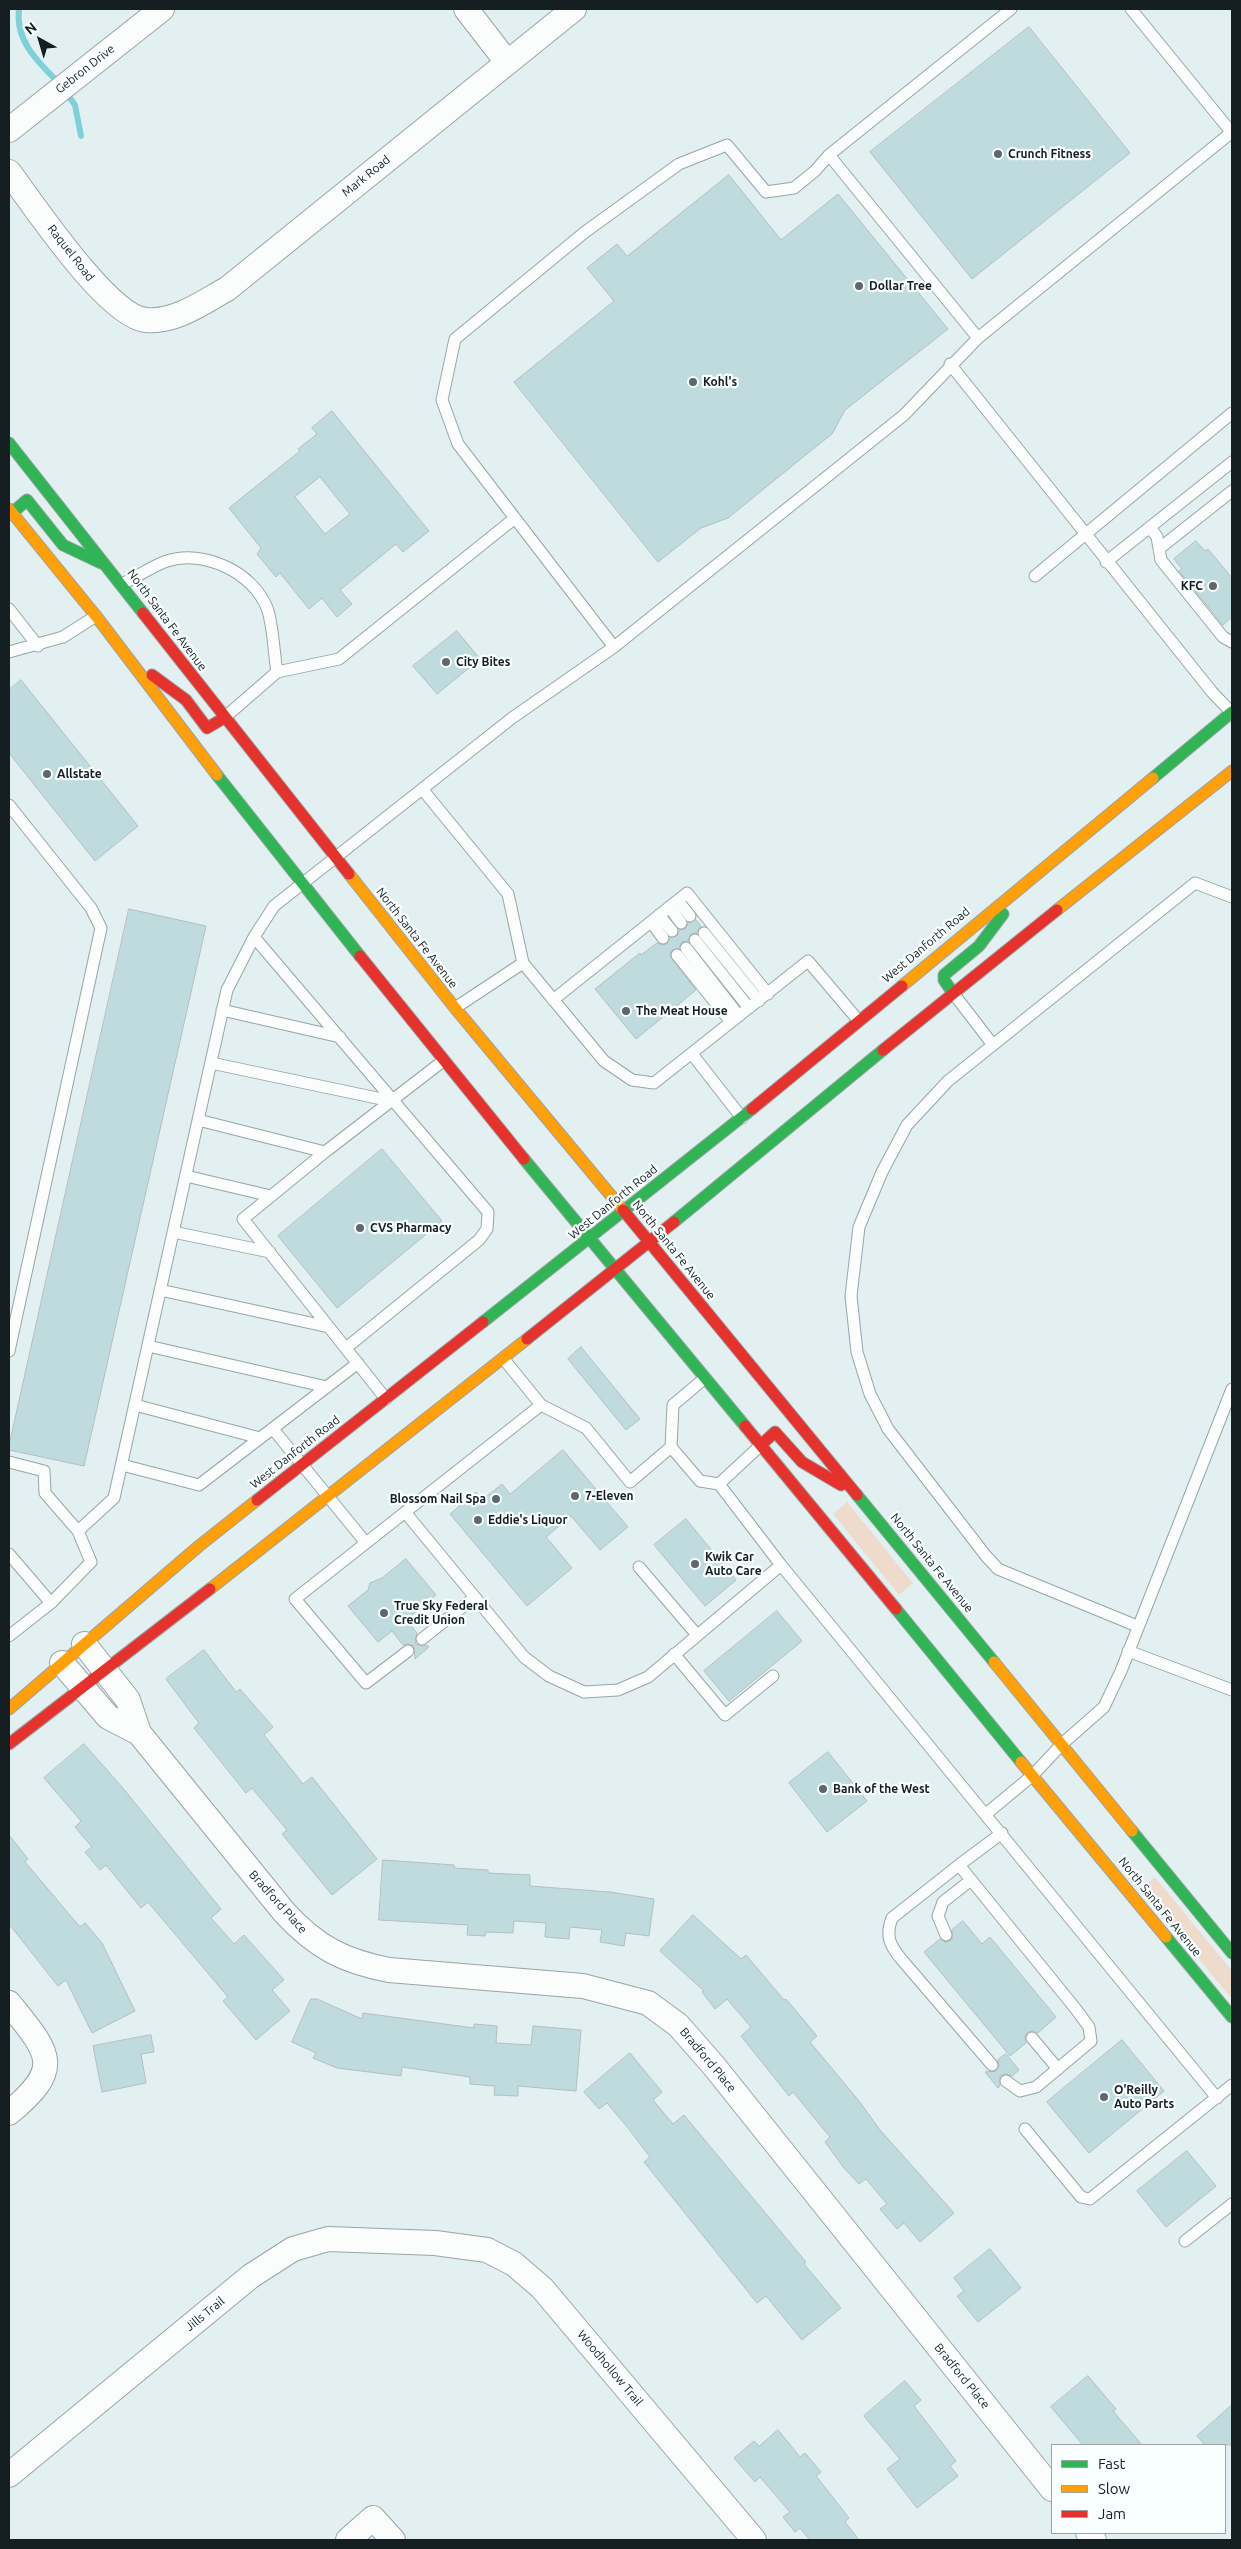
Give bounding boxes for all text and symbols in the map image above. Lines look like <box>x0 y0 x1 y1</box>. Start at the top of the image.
north arrow <box>15 15 65 65</box>
text: N <box>21 19 40 38</box>
street label: Gebron Drive <box>53 41 117 97</box>
place label: Crunch Fitness <box>1008 147 1091 161</box>
marker: Crunch Fitness <box>992 148 1004 160</box>
street label: Mark Road <box>339 152 393 200</box>
street label: Raquel Road <box>44 222 98 284</box>
place label: Dollar Tree <box>869 279 932 293</box>
marker: Dollar Tree <box>853 280 865 292</box>
place label: Kohl's <box>703 375 737 389</box>
marker: Kohl's <box>687 376 699 388</box>
street label: North Santa Fe Avenue <box>124 566 210 674</box>
place label: KFC <box>1181 579 1203 593</box>
marker: KFC <box>1207 580 1219 592</box>
place label: City Bites <box>456 655 510 669</box>
marker: City Bites <box>440 656 452 668</box>
place label: Allstate <box>57 767 102 781</box>
marker: Allstate <box>41 768 53 780</box>
street label: North Santa Fe Avenue <box>373 885 461 991</box>
street label: West Danforth Road <box>879 904 973 986</box>
place label: The Meat House <box>636 1004 728 1018</box>
marker: The Meat House <box>620 1005 632 1017</box>
street label: West Danforth Road <box>566 1162 660 1242</box>
street label: North Santa Fe Avenue <box>630 1197 718 1303</box>
place label: CVS Pharmacy <box>370 1221 451 1235</box>
marker: CVS Pharmacy <box>354 1222 366 1234</box>
street label: West Danforth Road <box>247 1413 343 1491</box>
place label: 7-Eleven <box>585 1489 634 1503</box>
marker: 7-Eleven <box>569 1490 581 1502</box>
place label: Blossom Nail Spa <box>390 1492 486 1506</box>
marker: Blossom Nail Spa <box>490 1493 502 1505</box>
street label: North Santa Fe Avenue <box>888 1510 976 1616</box>
place label: Eddie's Liquor <box>488 1513 567 1527</box>
marker: Eddie's Liquor <box>472 1514 484 1526</box>
place label: Kwik Car Auto Care <box>705 1550 762 1578</box>
marker: Kwik Car Auto Care <box>689 1558 701 1570</box>
place label: True Sky Federal Credit Union <box>394 1599 488 1627</box>
marker: True Sky Federal Credit Union <box>378 1607 390 1619</box>
place label: Bank of the West <box>833 1782 930 1796</box>
marker: Bank of the West <box>817 1783 829 1795</box>
street label: North Santa Fe Avenue <box>1116 1854 1204 1960</box>
street label: Bradford Place <box>246 1867 310 1937</box>
street label: Bradford Place <box>677 2025 739 2095</box>
place label: O'Reilly Auto Parts <box>1114 2083 1174 2111</box>
marker: O'Reilly Auto Parts <box>1098 2091 1110 2103</box>
street label: Jills Trail <box>183 2294 227 2334</box>
street label: Woodhollow Trail <box>574 2327 646 2409</box>
street label: Bradford Place <box>931 2340 993 2412</box>
legend <box>1051 2444 1226 2534</box>
text: Fast <box>1098 2455 1125 2472</box>
text: Slow <box>1098 2480 1130 2497</box>
text: Jam <box>1098 2505 1126 2522</box>

